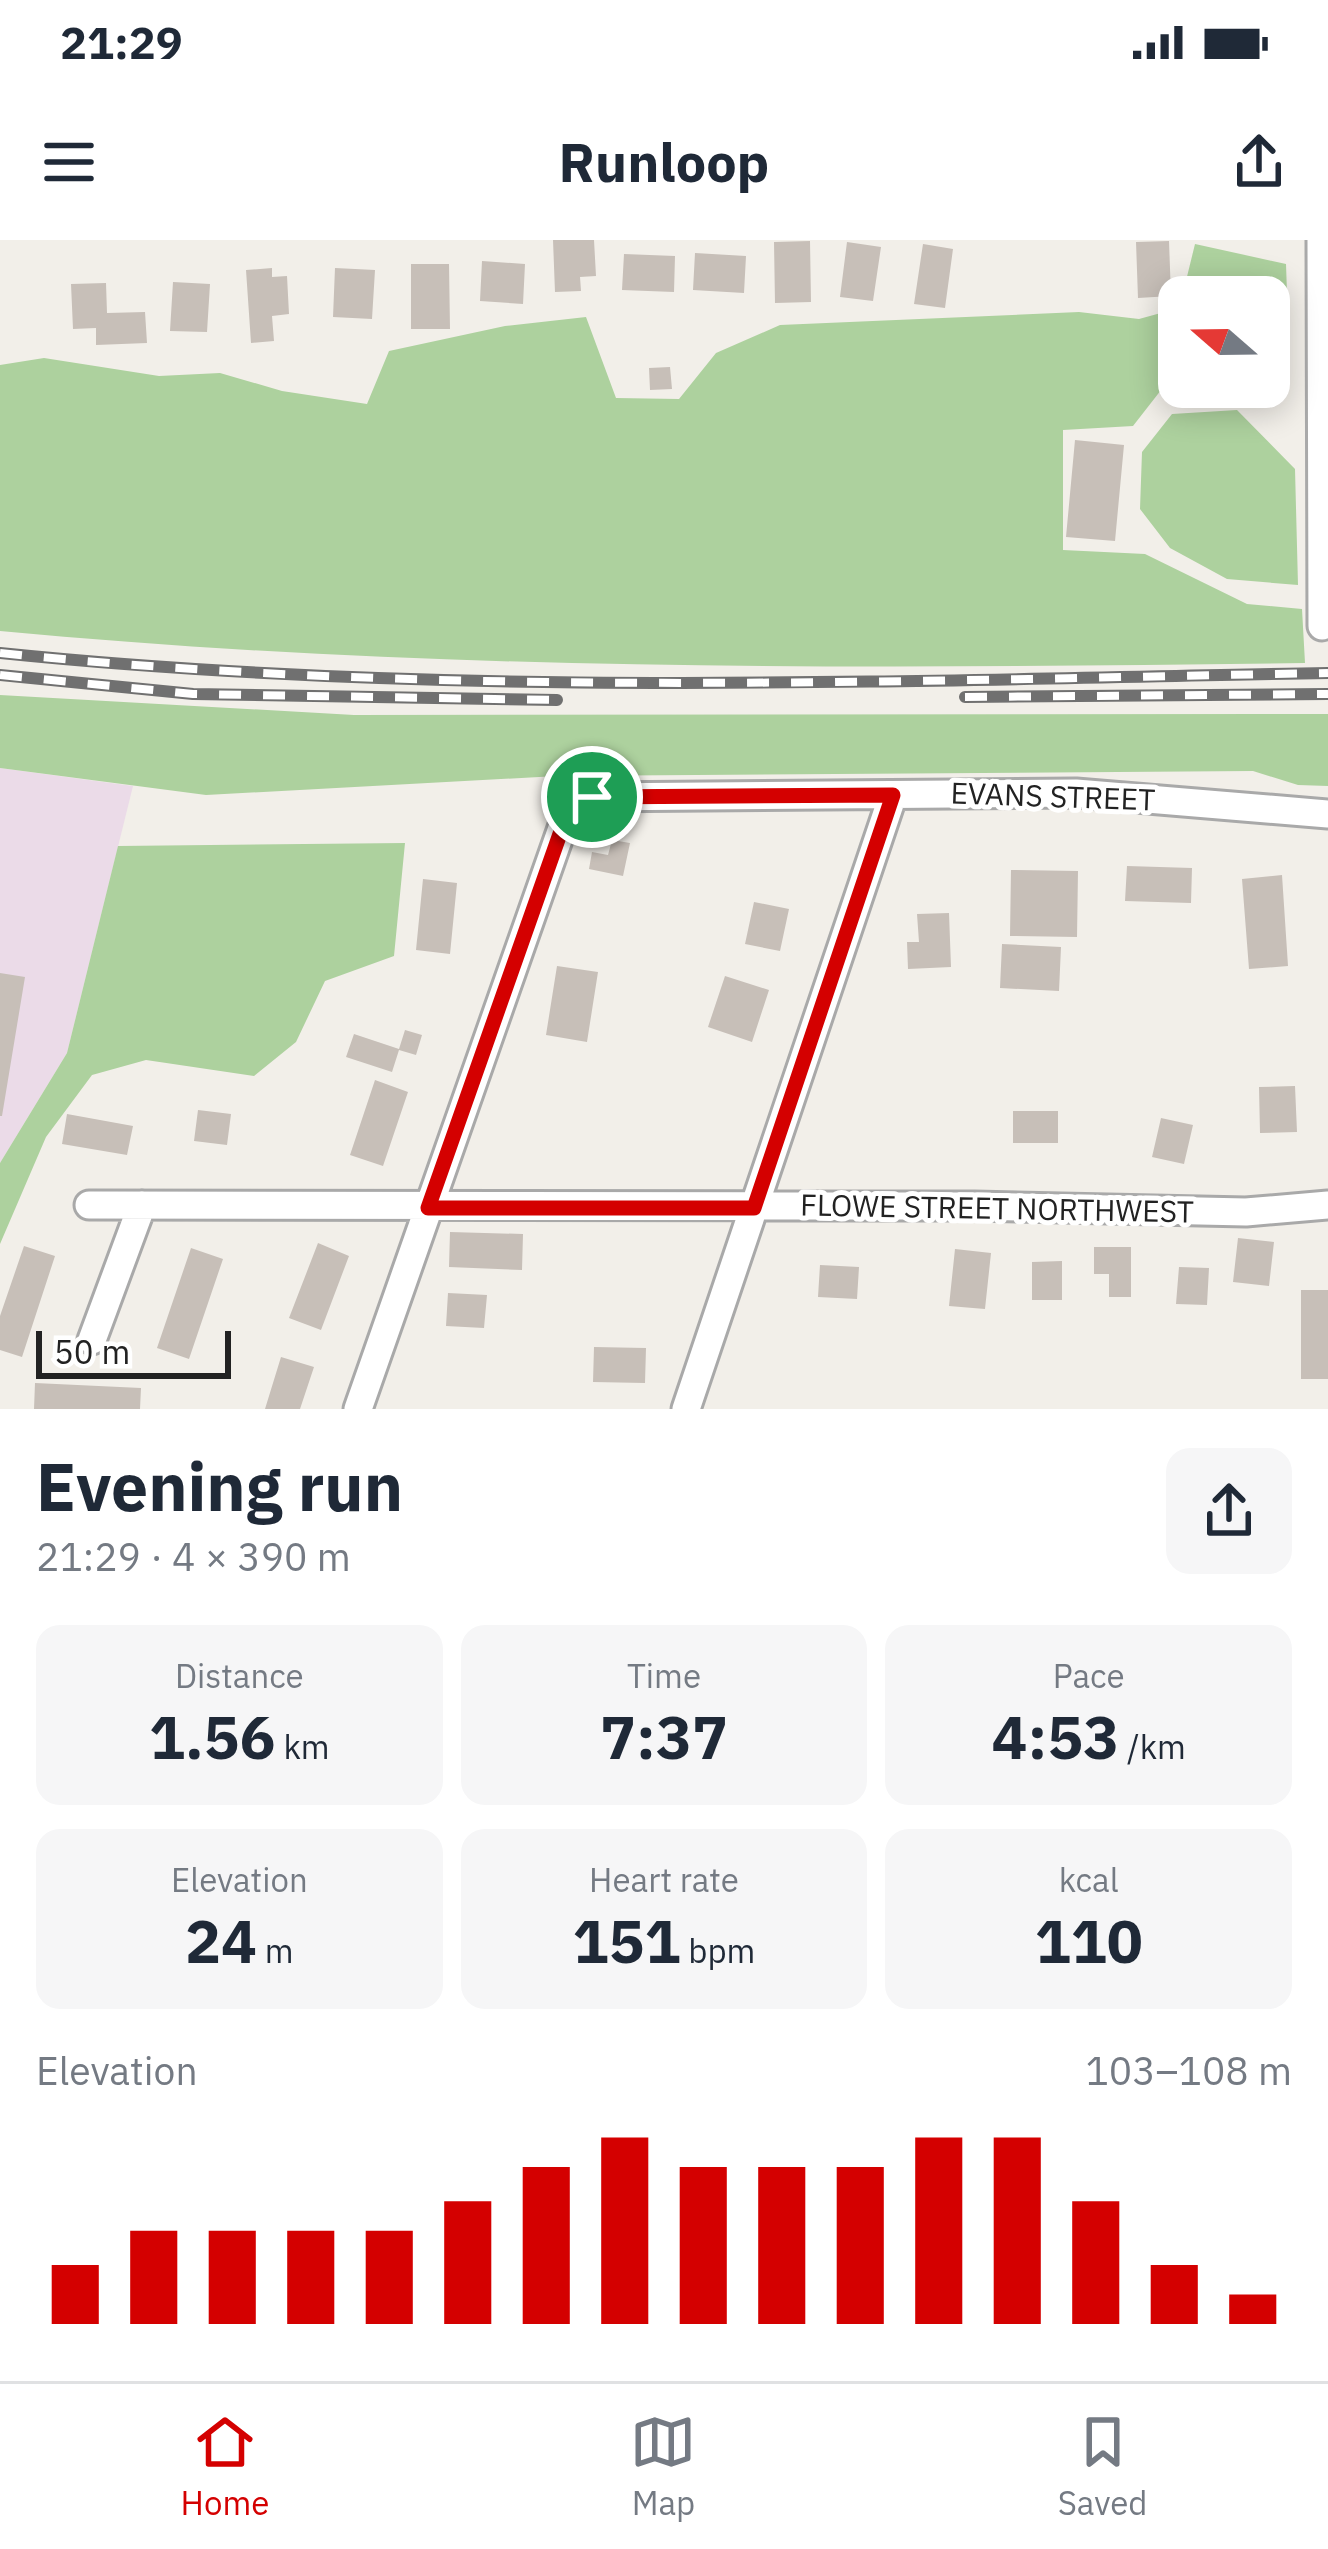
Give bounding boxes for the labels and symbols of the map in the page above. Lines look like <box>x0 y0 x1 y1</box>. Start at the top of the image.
north arrow <box>1158 276 1290 408</box>
pin <box>541 746 643 848</box>
street label: EVANS STREET <box>950 772 1156 819</box>
street label: FLOWE STREET NORTHWEST <box>800 1185 1194 1230</box>
scale bar <box>36 1325 231 1378</box>

